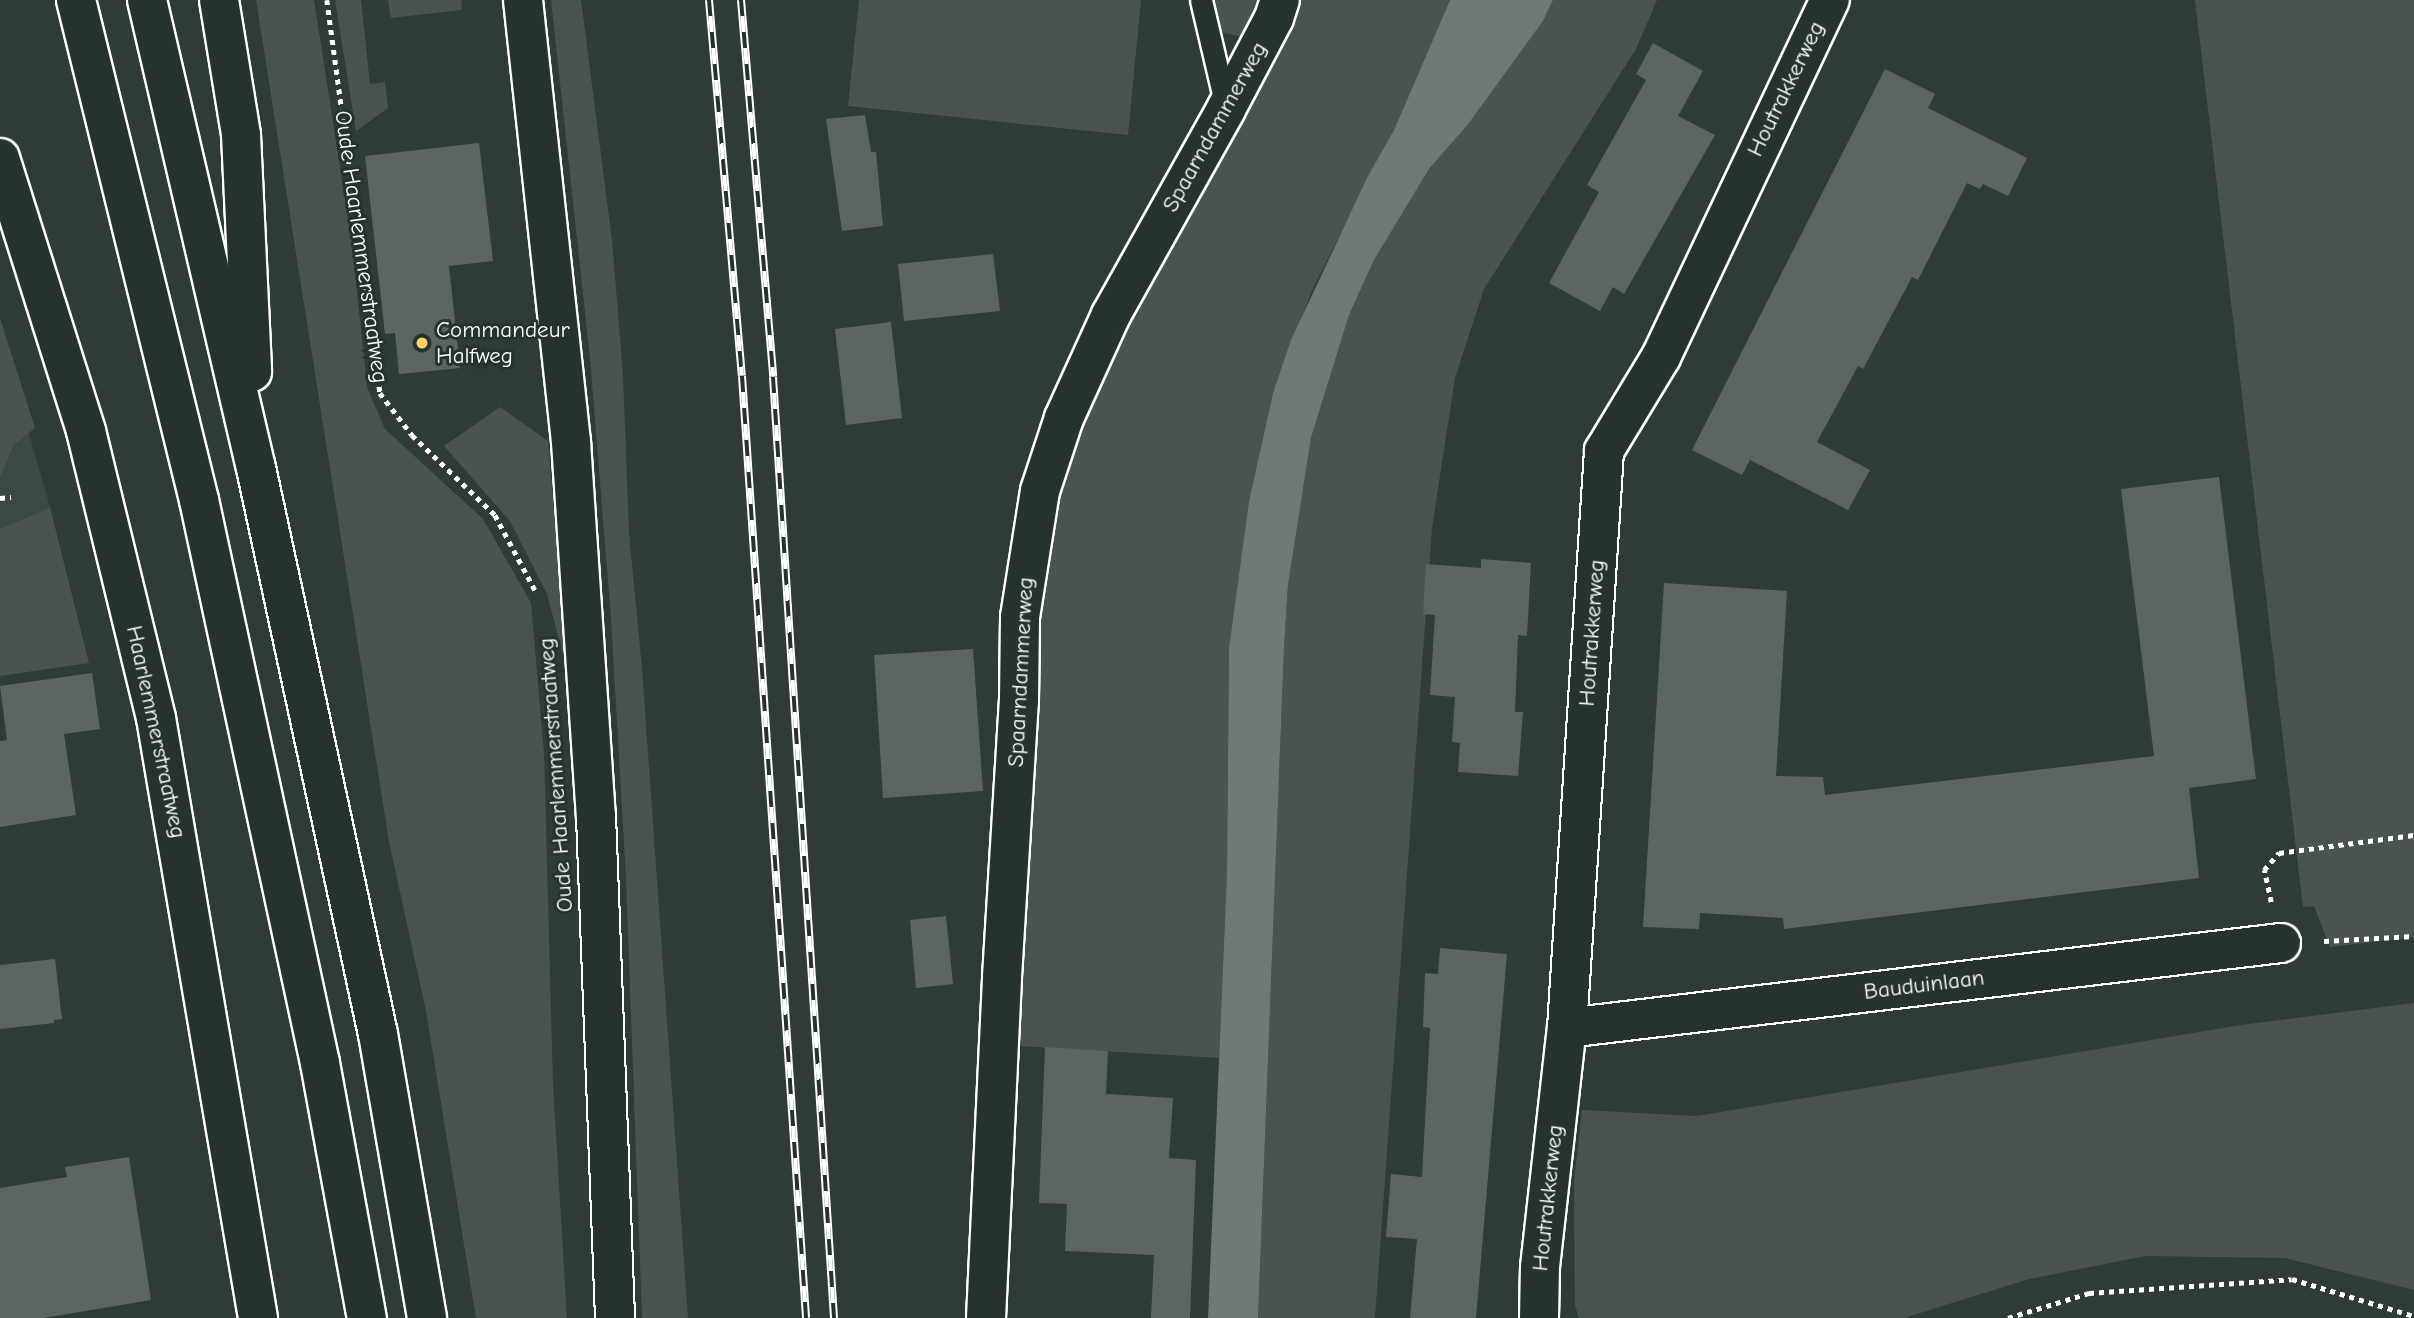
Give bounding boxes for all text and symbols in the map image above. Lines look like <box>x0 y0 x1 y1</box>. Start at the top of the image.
street label: Houtrakkerweg <box>1741 17 1831 161</box>
street label: Spaarndammerweg <box>1157 37 1273 217</box>
street label: Oude Haarlemmerstraatweg <box>328 109 394 385</box>
place label: Commandeur Halfweg <box>436 316 570 370</box>
marker: Commandeur Halfweg <box>414 335 430 351</box>
street label: Houtrakkerweg <box>1573 559 1611 707</box>
street label: Spaarndammerweg <box>1002 576 1040 768</box>
street label: Haarlemmerstraatweg <box>120 623 192 841</box>
street label: Oude Haarlemmerstraatweg <box>533 637 579 913</box>
street label: Bauduinlaan <box>1862 964 1986 1006</box>
street label: Houtrakkerweg <box>1527 1123 1569 1273</box>

